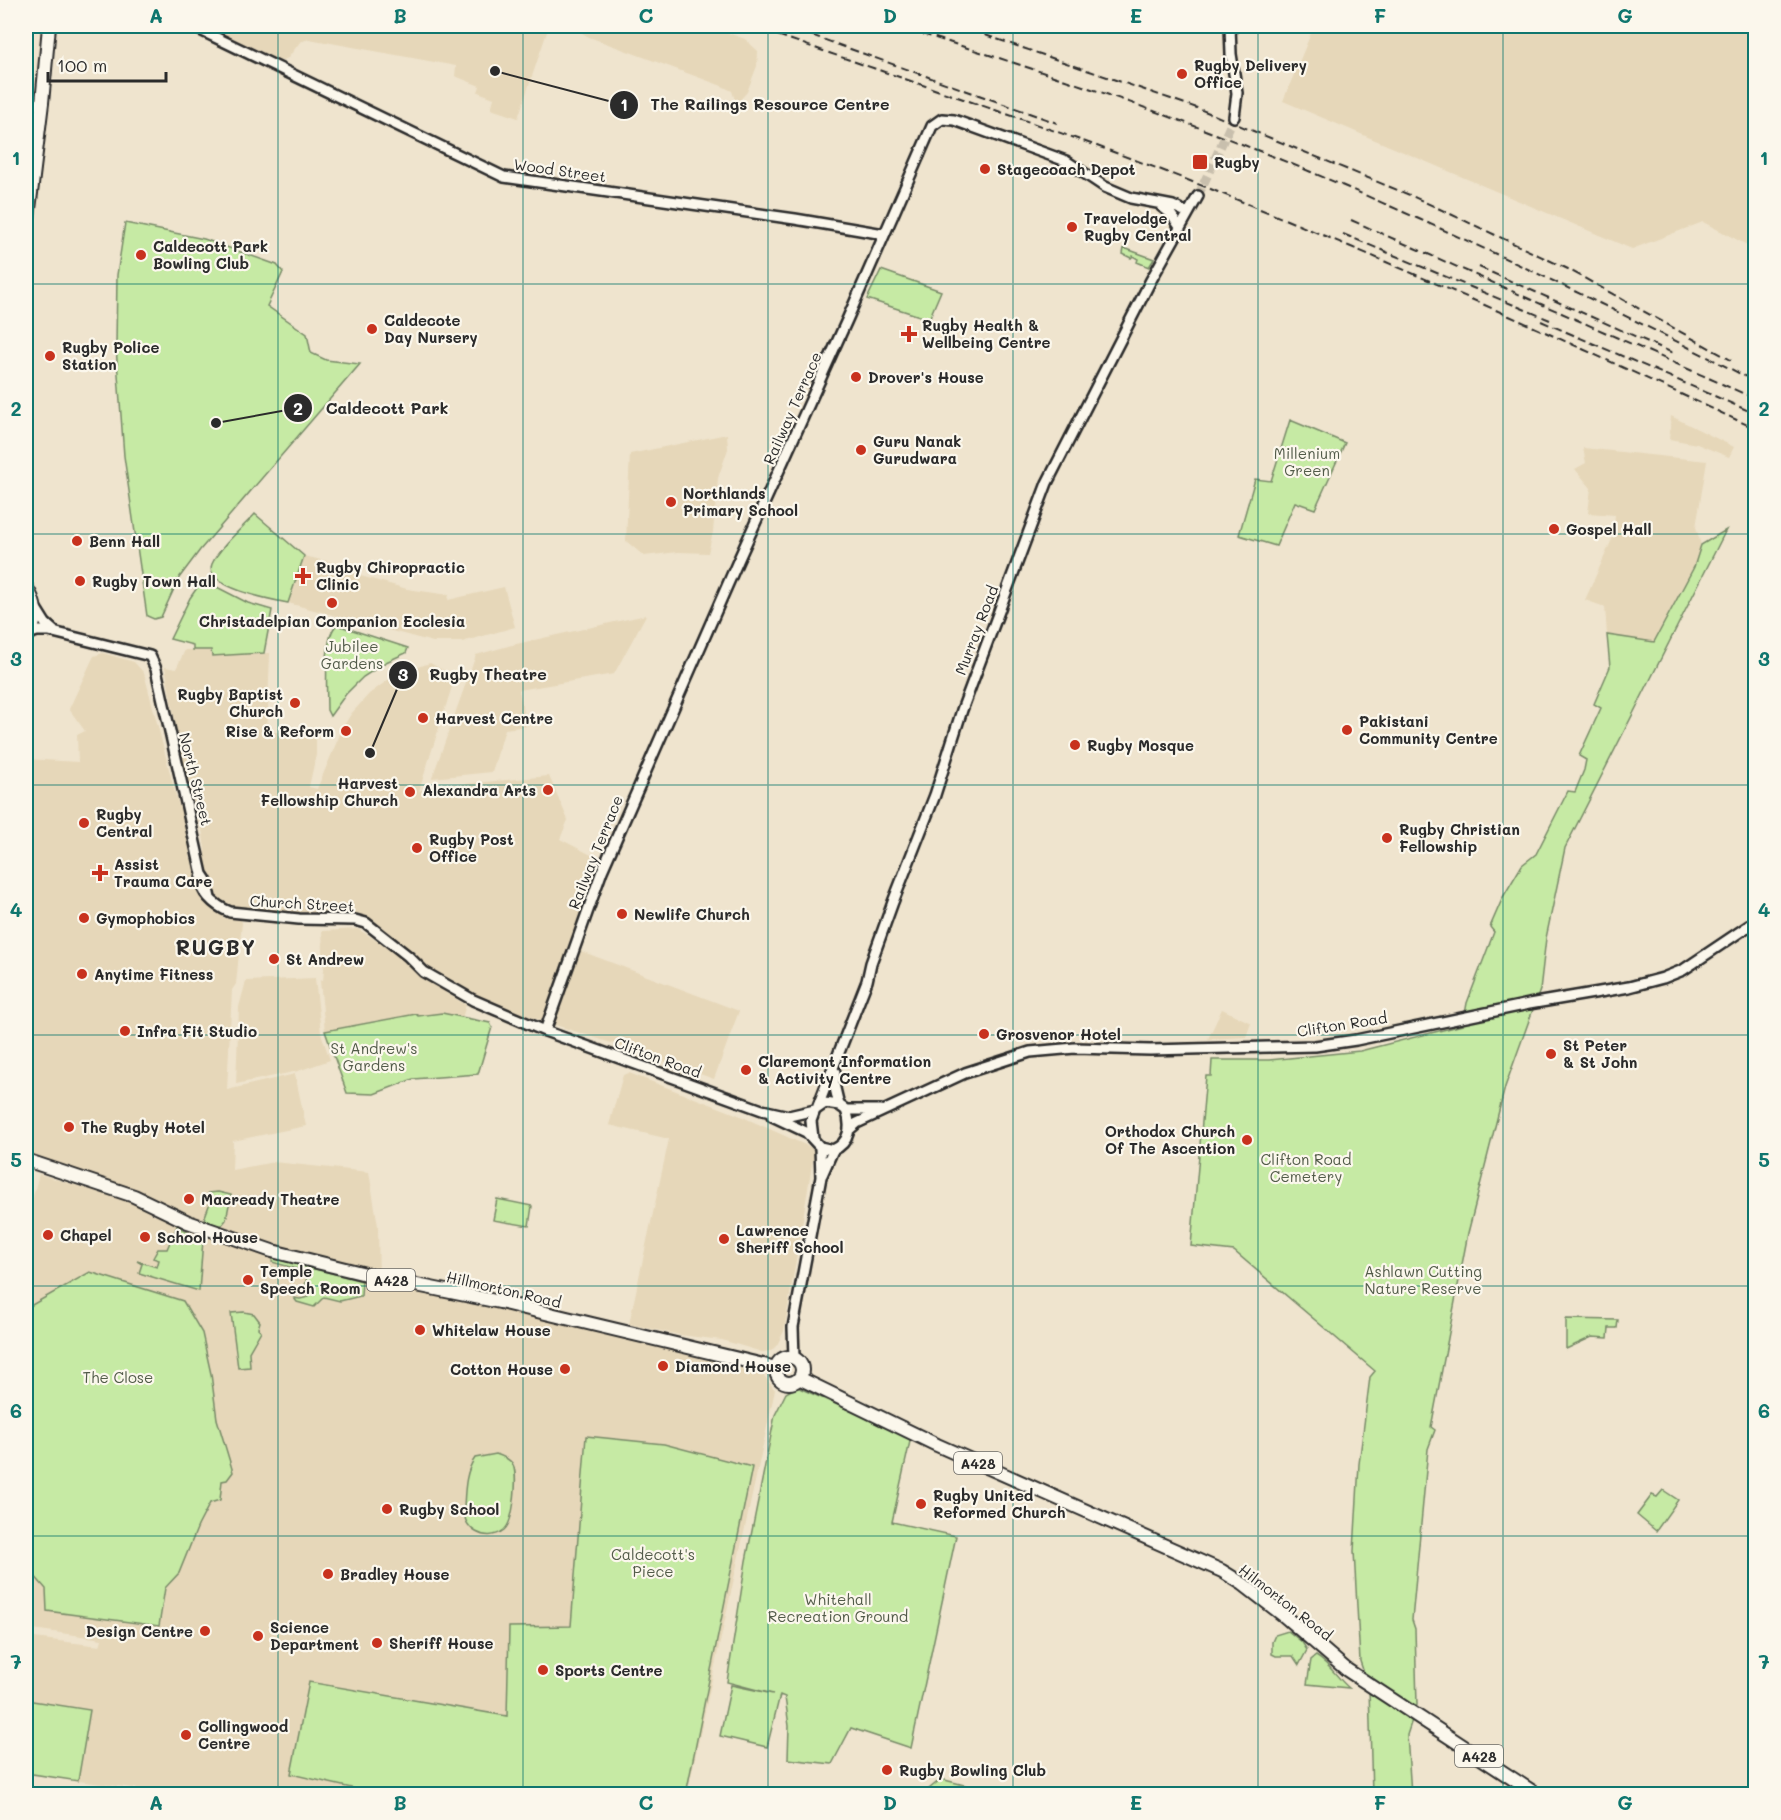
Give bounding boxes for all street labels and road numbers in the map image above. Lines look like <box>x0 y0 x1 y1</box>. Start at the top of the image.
street label: Wood Street <box>513 154 607 186</box>
street label: Railway Terrace <box>758 349 826 467</box>
street label: Murray Road <box>950 582 1002 678</box>
street label: North Street <box>175 730 217 828</box>
street label: Railway Terrace <box>563 792 627 912</box>
street label: Church Street <box>249 890 355 916</box>
street label: Clifton Road <box>1296 1007 1388 1041</box>
street label: Clifton Road <box>612 1032 704 1082</box>
street label: Hillmorton Road <box>445 1266 563 1312</box>
road number: A428 <box>367 1269 415 1291</box>
road number: A428 <box>954 1452 1002 1474</box>
street label: Hilmorton Road <box>1235 1559 1337 1645</box>
road number: A428 <box>1455 1745 1503 1767</box>

